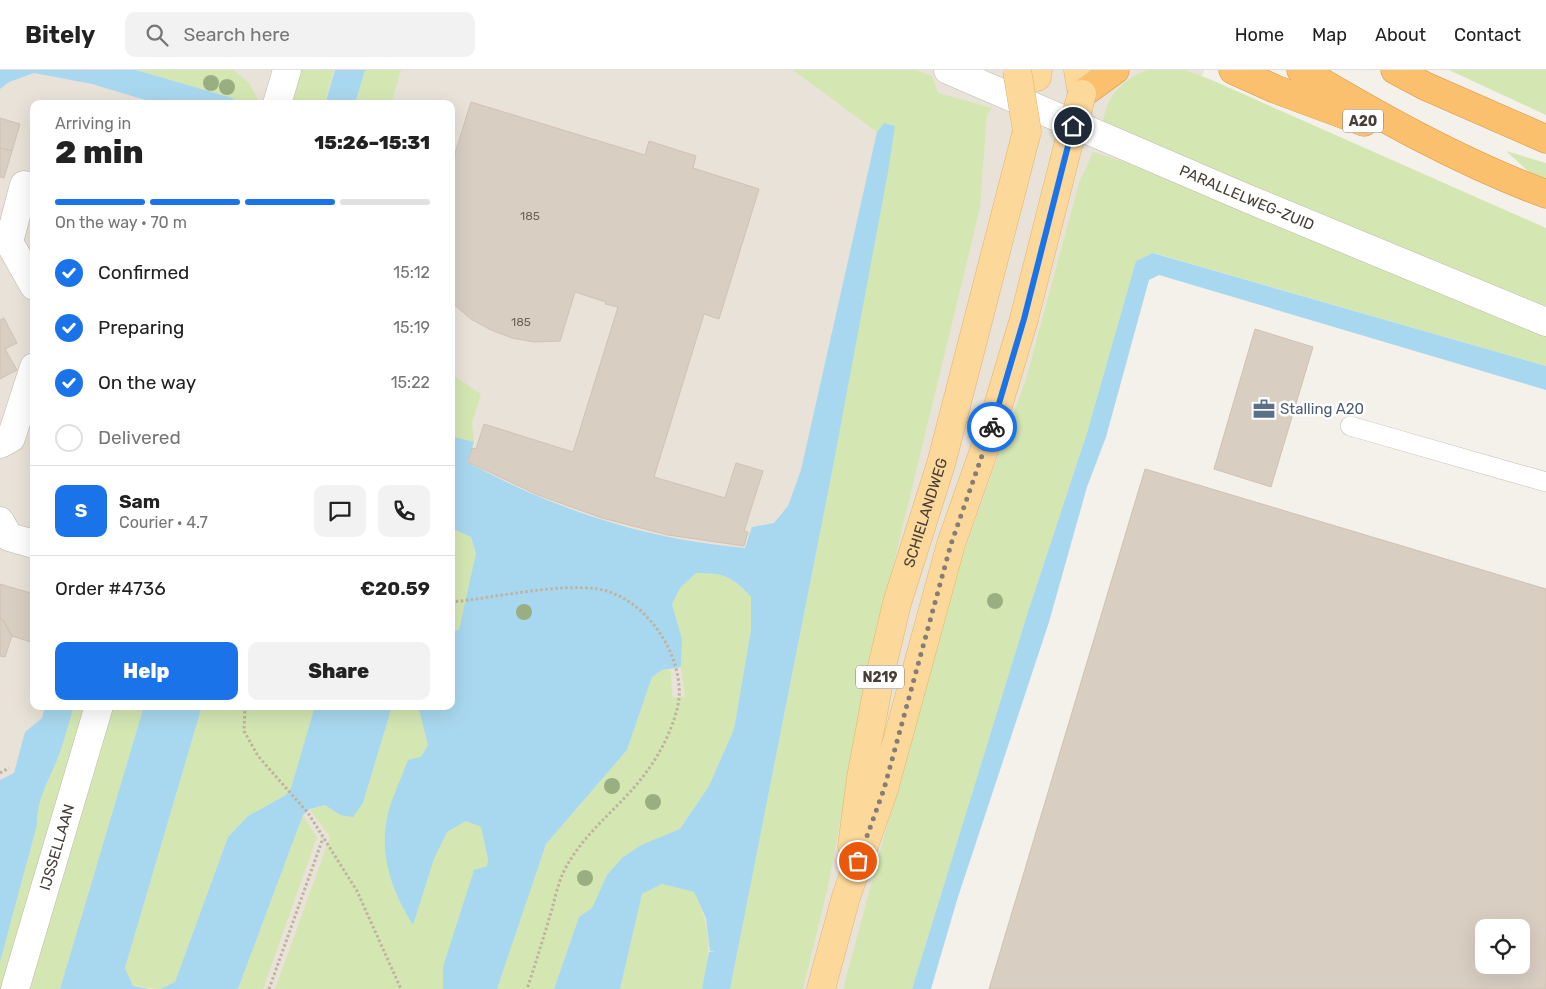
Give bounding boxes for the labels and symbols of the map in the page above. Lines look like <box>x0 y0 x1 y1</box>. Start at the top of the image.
pin <box>1052 105 1094 147</box>
road number: A20 <box>1343 110 1383 132</box>
street label: PARALLELWEG-ZUID <box>1177 161 1317 234</box>
house number: 185 <box>520 209 540 223</box>
house number: 185 <box>511 315 531 329</box>
office icon: Stalling A20 <box>1251 396 1277 422</box>
place label: Stalling A20 <box>1280 400 1364 418</box>
courier <box>967 402 1017 452</box>
street label: SCHIELANDWEG <box>900 456 951 570</box>
road number: N219 <box>856 666 904 688</box>
street label: IJSSELLAAN <box>36 802 78 892</box>
pin <box>837 840 879 882</box>

